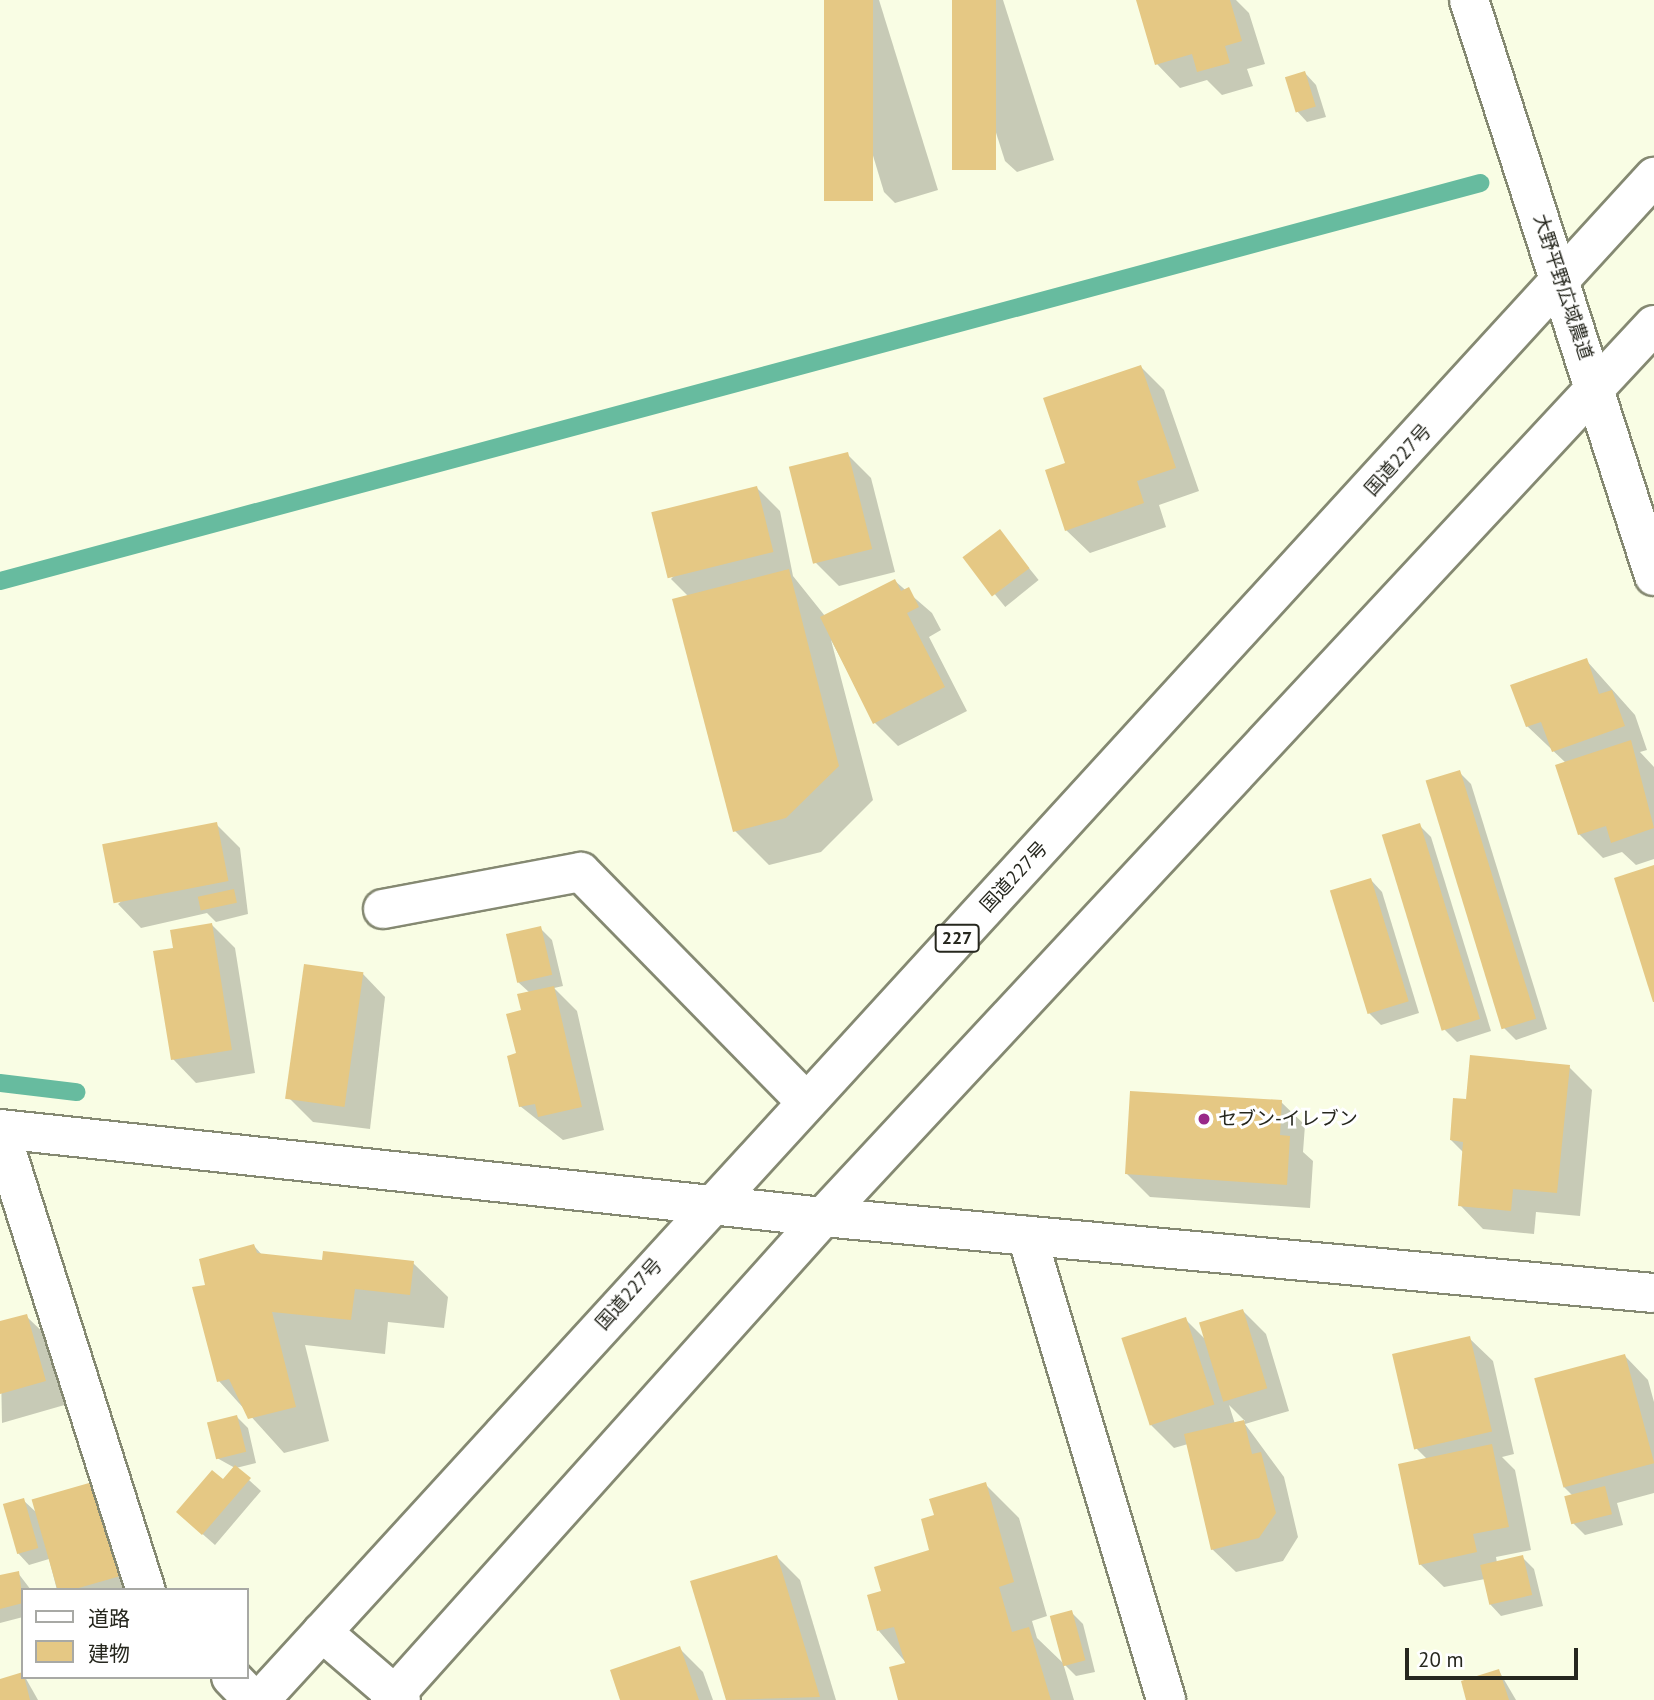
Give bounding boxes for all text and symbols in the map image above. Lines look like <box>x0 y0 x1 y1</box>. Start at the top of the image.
street label: 大野平野広域農道 <box>1529 211 1597 363</box>
street label: 国道227号 <box>1360 420 1436 500</box>
street label: 国道227号 <box>976 837 1052 917</box>
road number: 227 <box>934 923 980 953</box>
place label: セブン-イレブン <box>1218 1108 1358 1130</box>
marker: セブン-イレブン <box>1196 1111 1212 1127</box>
street label: 国道227号 <box>591 1254 667 1334</box>
legend <box>21 1588 248 1679</box>
text: 道路 <box>88 1605 130 1632</box>
scale bar <box>1409 1634 1582 1678</box>
text: 建物 <box>88 1640 130 1667</box>
text: 20 m <box>1418 1646 1464 1673</box>

